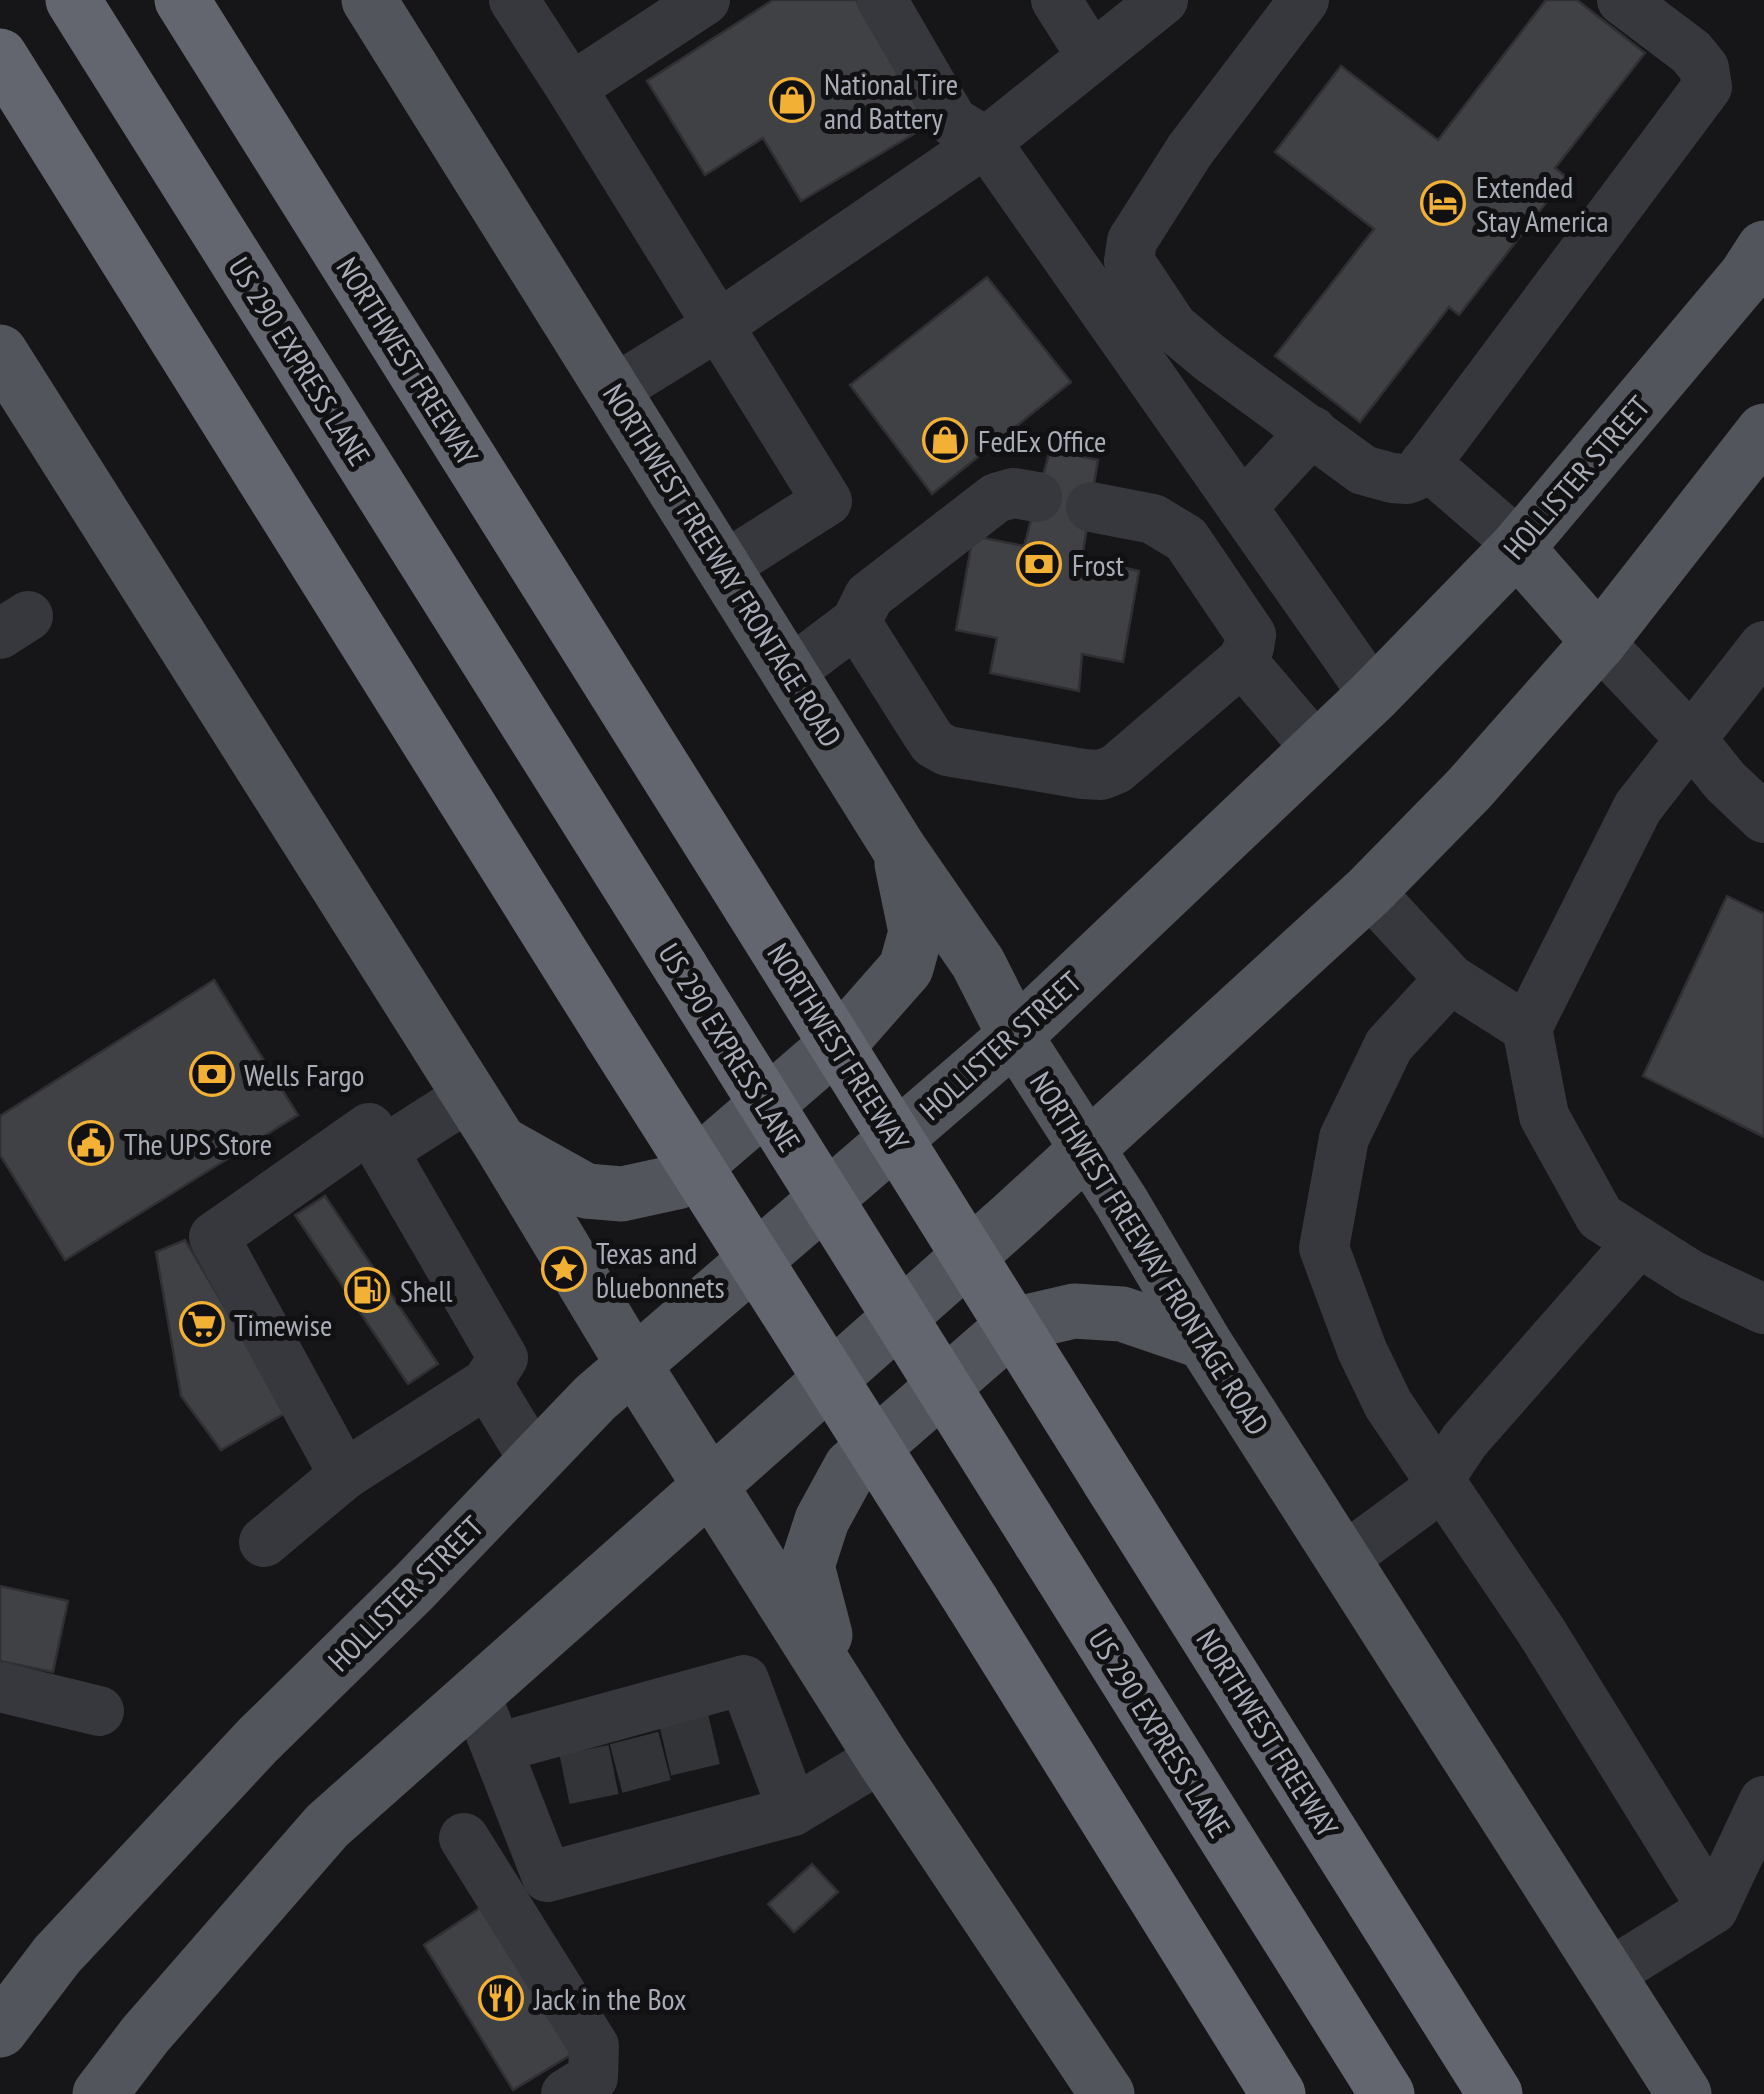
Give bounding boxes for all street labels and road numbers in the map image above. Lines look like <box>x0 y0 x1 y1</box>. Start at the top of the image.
street label: US 290 EXPRESS LANE <box>220 250 380 472</box>
street label: NORTHWEST FREEWAY <box>328 250 488 472</box>
street label: NORTHWEST FREEWAY FRONTAGE ROAD <box>595 376 851 754</box>
street label: HOLLISTER STREET <box>1494 387 1658 567</box>
street label: US 290 EXPRESS LANE <box>650 936 810 1158</box>
street label: NORTHWEST FREEWAY <box>759 936 919 1158</box>
street label: HOLLISTER STREET <box>911 962 1089 1128</box>
street label: NORTHWEST FREEWAY FRONTAGE ROAD <box>1022 1064 1278 1442</box>
street label: HOLLISTER STREET <box>319 1507 491 1679</box>
street label: US 290 EXPRESS LANE <box>1080 1622 1240 1844</box>
street label: NORTHWEST FREEWAY <box>1188 1622 1348 1844</box>

